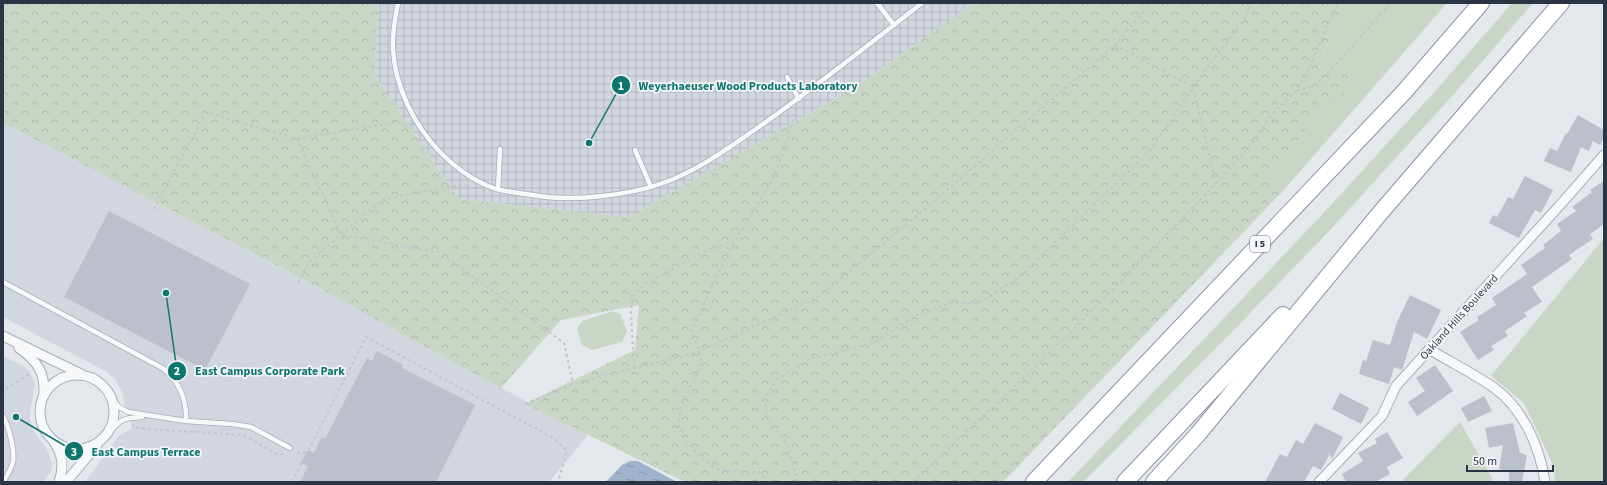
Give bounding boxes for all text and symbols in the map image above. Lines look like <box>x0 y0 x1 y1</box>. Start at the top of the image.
callout: Weyerhaeuser Wood Products Laboratory <box>611 73 866 97</box>
text: 1 <box>618 78 624 95</box>
text: Weyerhaeuser Wood Products Laboratory <box>639 78 858 95</box>
road number: I 5 <box>1250 236 1270 252</box>
street label: Oakland Hills Boulevard <box>1417 271 1501 363</box>
callout: East Campus Corporate Park <box>167 359 353 383</box>
text: 2 <box>174 363 180 380</box>
text: East Campus Corporate Park <box>195 363 345 380</box>
callout: East Campus Terrace <box>64 439 209 463</box>
text: 3 <box>71 444 77 461</box>
text: East Campus Terrace <box>92 444 201 461</box>
scale bar <box>1467 447 1553 473</box>
text: 50 m <box>1473 453 1497 470</box>

